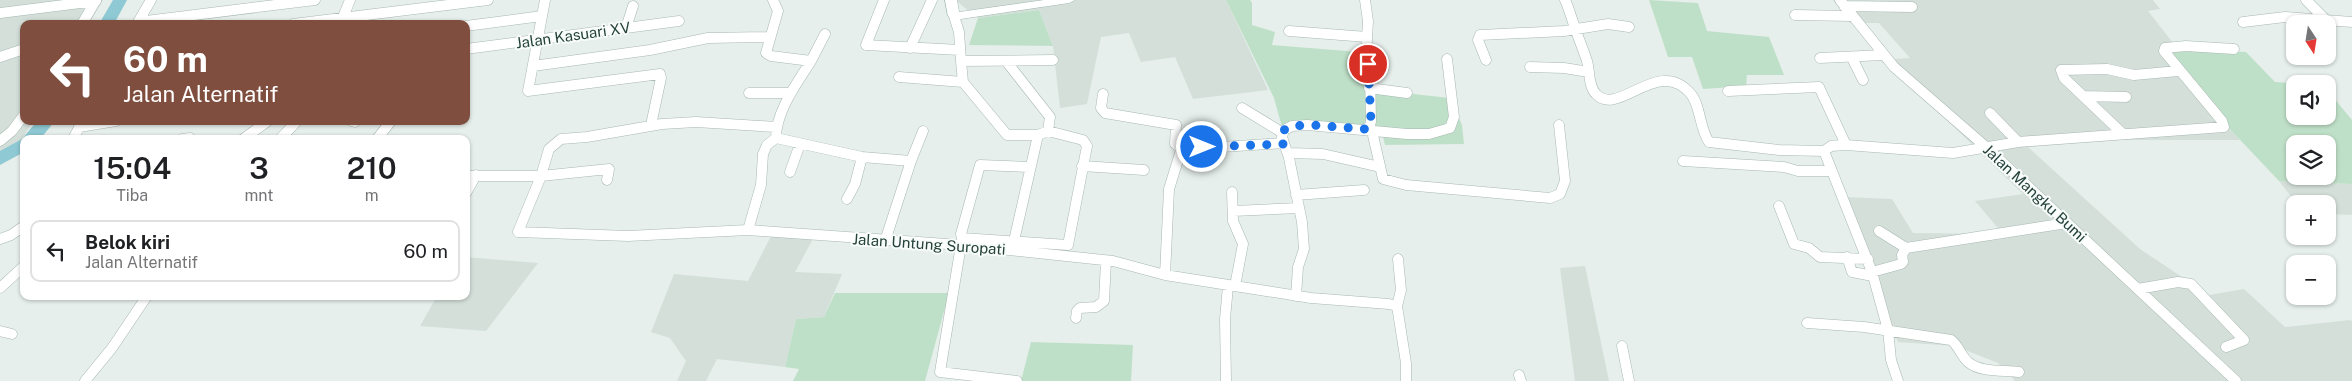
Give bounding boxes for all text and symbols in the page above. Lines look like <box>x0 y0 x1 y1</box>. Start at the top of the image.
north arrow <box>2286 15 2336 65</box>
map controls <box>2286 15 2336 305</box>
street label: Jalan Kasuari XV <box>515 19 631 51</box>
text: 60 m <box>123 39 208 80</box>
icon: left <box>40 40 105 105</box>
pin <box>1347 43 1389 85</box>
icon: arrive <box>1354 50 1382 78</box>
button: sound <box>2286 75 2336 125</box>
text: Jalan Alternatif <box>123 81 278 107</box>
position arrow <box>1175 120 1227 172</box>
button: layers <box>2286 135 2336 185</box>
street label: Jalan Mangku Bumi <box>1980 141 2090 245</box>
text: 15:04 <box>93 150 171 186</box>
text: 3 <box>249 150 269 186</box>
text: 210 <box>347 150 397 186</box>
text: Tiba <box>116 186 148 205</box>
text: mnt <box>244 186 273 205</box>
text: m <box>365 186 379 205</box>
button: + <box>2286 195 2336 245</box>
street label: Jalan Untung Suropati <box>852 230 1006 258</box>
text: Belok kiri <box>85 231 170 253</box>
icon: left <box>42 237 70 265</box>
text: 60 m <box>404 240 448 262</box>
text: Jalan Alternatif <box>85 253 198 272</box>
button: − <box>2286 255 2336 305</box>

